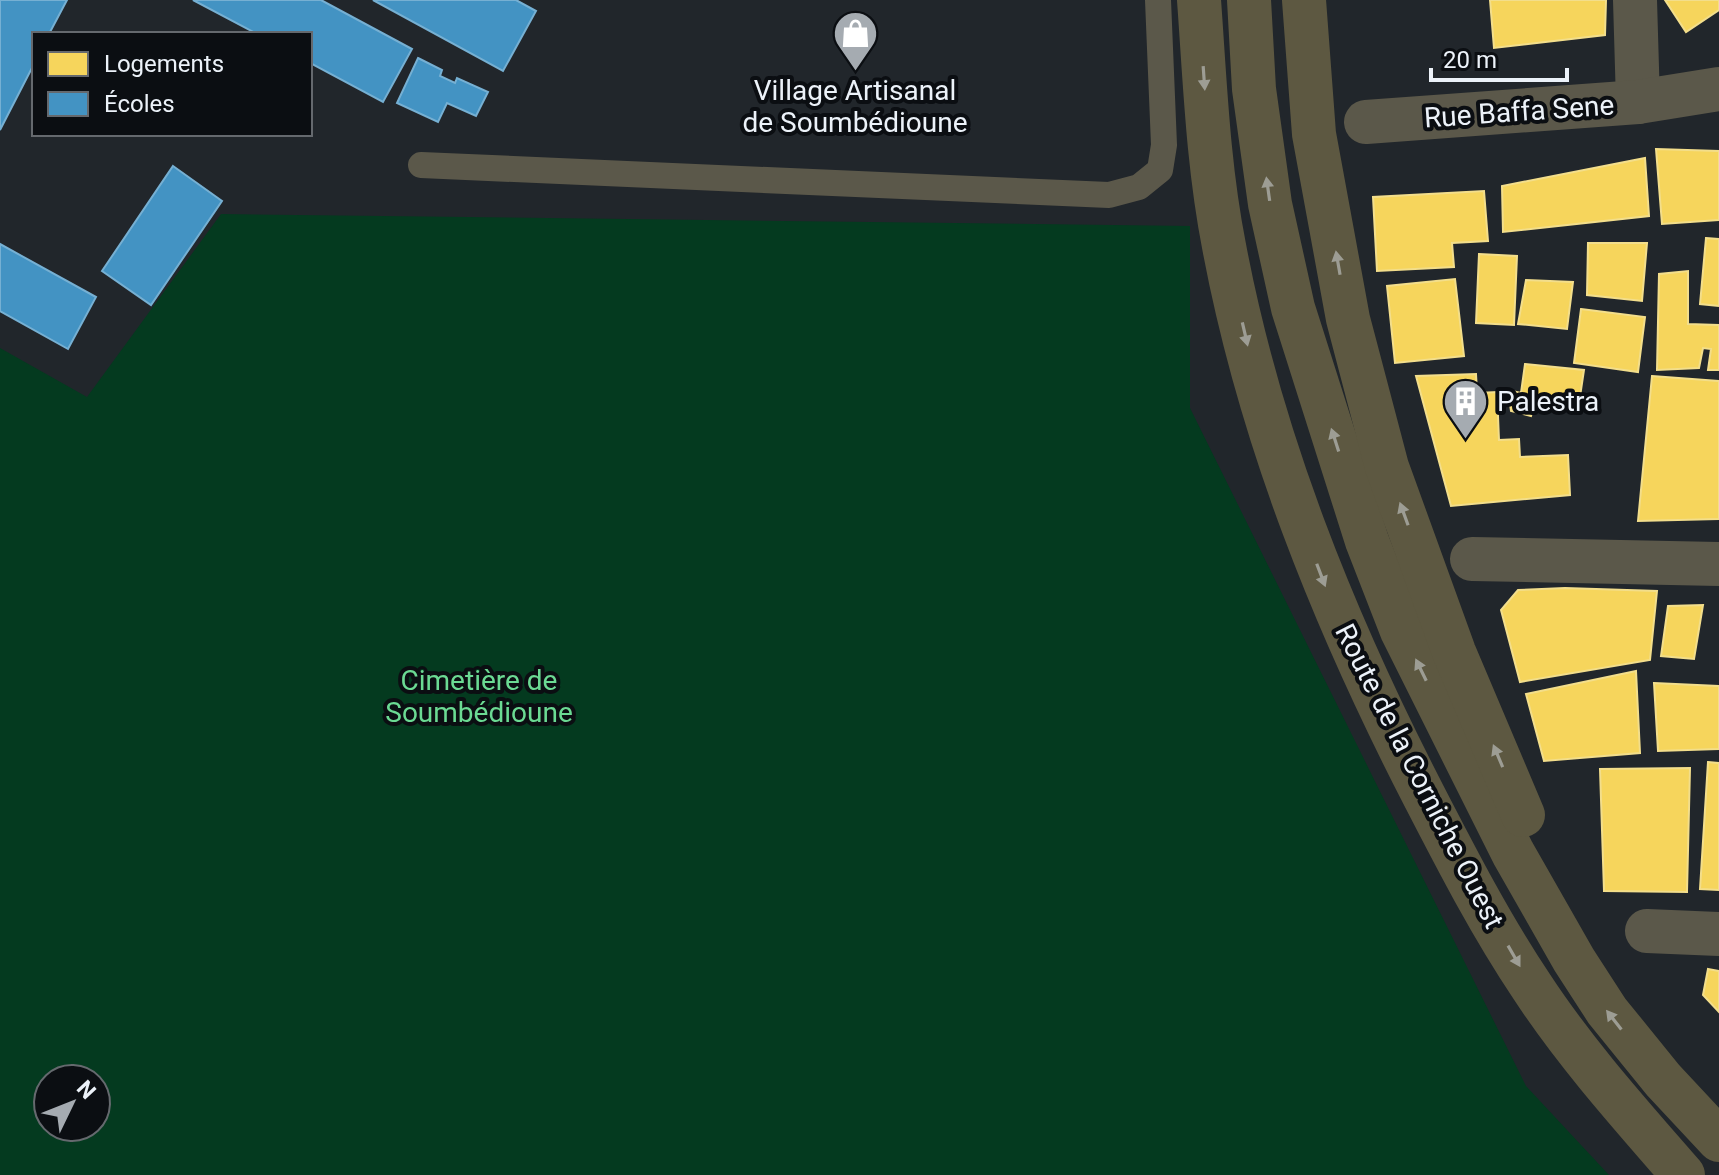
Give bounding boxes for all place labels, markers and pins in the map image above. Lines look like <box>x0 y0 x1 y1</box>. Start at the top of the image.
shop icon: Village Artisanal de Soumbédioune <box>831 9 879 72</box>
place label: Village Artisanal de Soumbédioune <box>742 74 968 139</box>
building icon: Palestra <box>1442 377 1490 440</box>
place label: Palestra <box>1497 385 1599 418</box>

